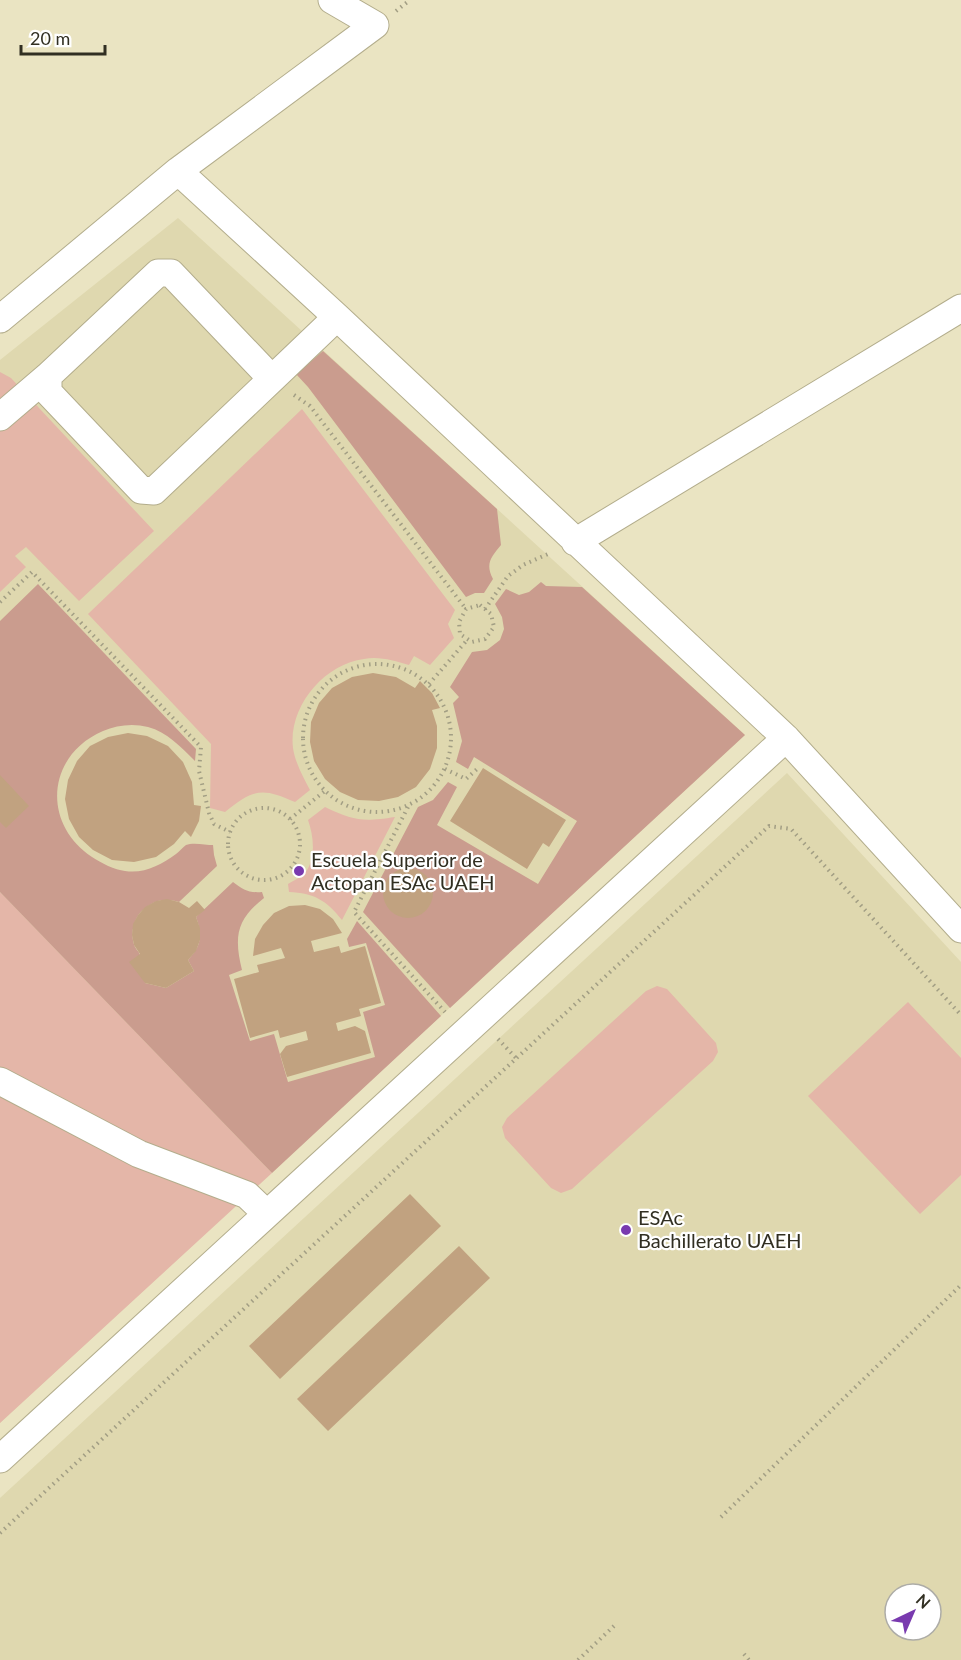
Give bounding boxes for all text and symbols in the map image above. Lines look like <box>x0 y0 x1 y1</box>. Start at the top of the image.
scale bar <box>21 18 105 56</box>
text: 20 m <box>30 27 70 49</box>
place label: Escuela Superior de Actopan ESAc UAEH <box>311 847 495 894</box>
marker: Escuela Superior de Actopan ESAc UAEH <box>292 864 306 878</box>
place label: ESAc Bachillerato UAEH <box>638 1205 801 1252</box>
marker: ESAc Bachillerato UAEH <box>619 1223 633 1237</box>
north arrow <box>883 1582 943 1642</box>
text: N <box>913 1590 935 1612</box>

